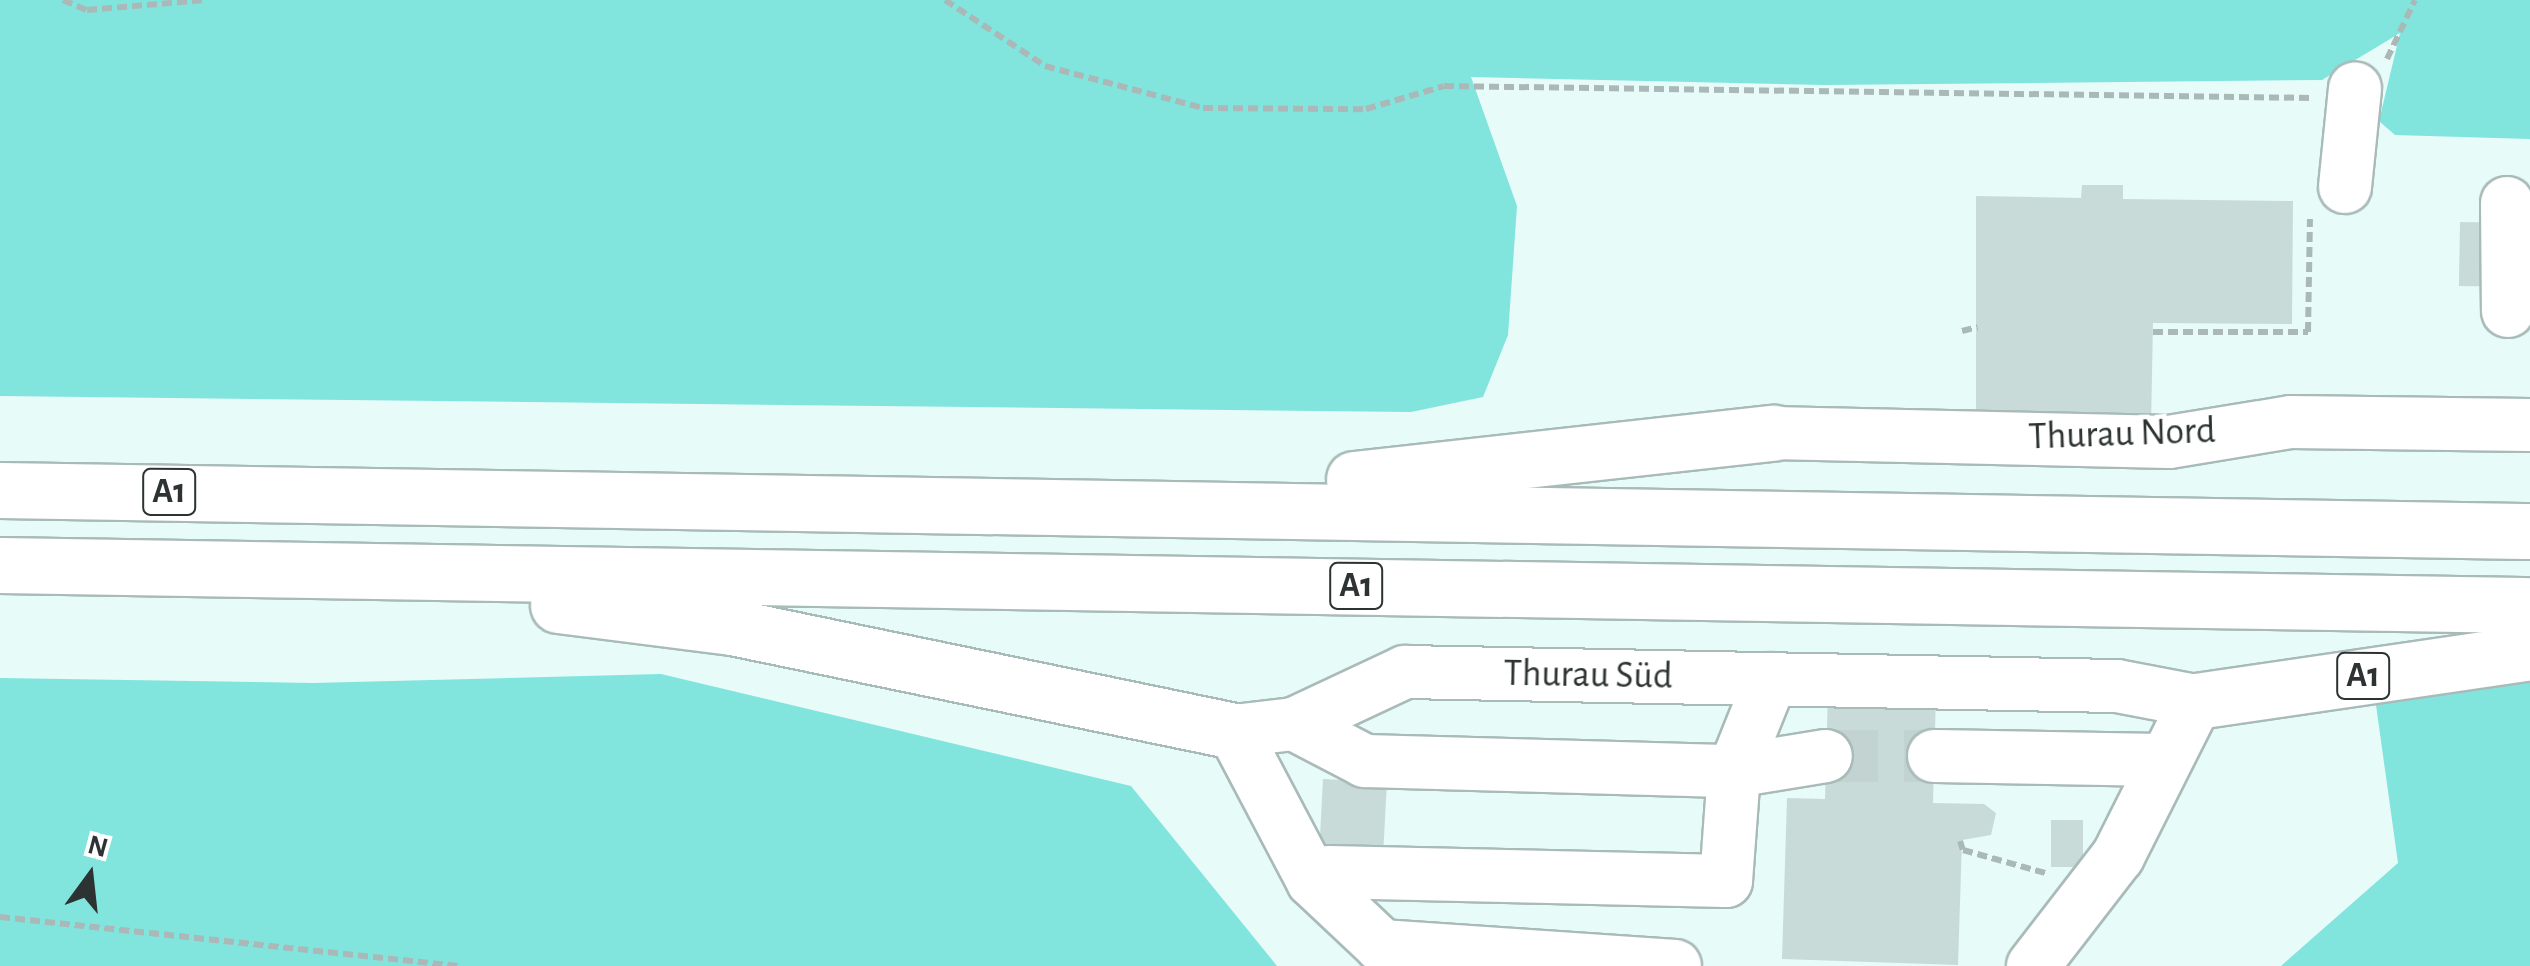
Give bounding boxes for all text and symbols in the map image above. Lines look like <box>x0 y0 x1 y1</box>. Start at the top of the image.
street label: Thurau Nord <box>2028 409 2216 461</box>
road number: A1 <box>142 462 196 522</box>
road number: A1 <box>1328 556 1384 616</box>
road number: A1 <box>2336 646 2390 706</box>
street label: Thurau Süd <box>1503 652 1673 700</box>
north arrow <box>40 826 140 926</box>
text: N <box>85 831 111 863</box>

